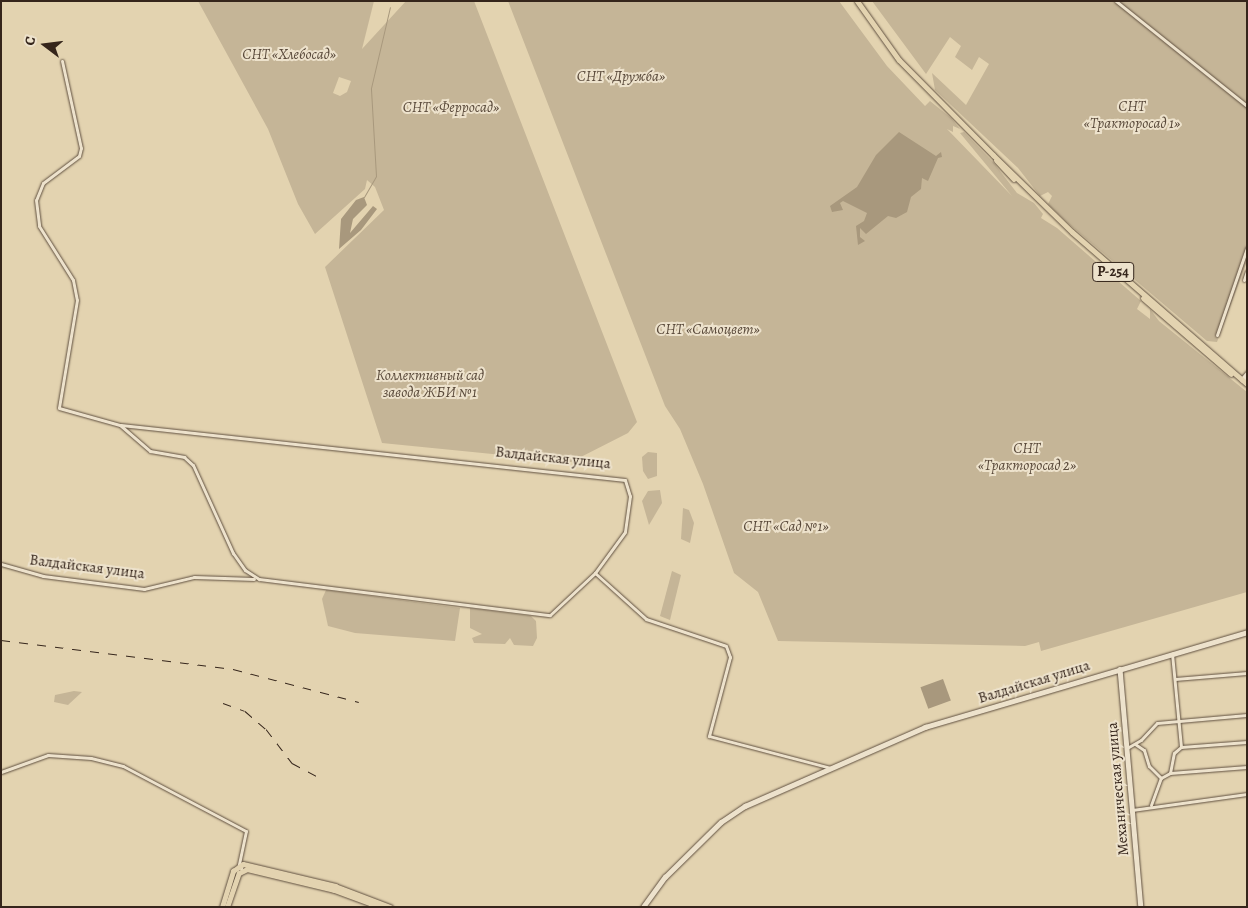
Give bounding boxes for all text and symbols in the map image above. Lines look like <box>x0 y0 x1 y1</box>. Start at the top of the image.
north arrow <box>20 20 70 70</box>
text: С <box>20 34 40 48</box>
park label: СНТ «Хлебосад» <box>242 46 336 64</box>
park label: СНТ «Дружба» <box>577 68 665 86</box>
park label: СНТ «Тракторосад 1» <box>1084 97 1180 132</box>
park label: СНТ «Ферросад» <box>403 99 499 117</box>
road number: Р-254 <box>1092 260 1134 284</box>
park label: СНТ «Самоцвет» <box>656 321 760 339</box>
park label: Коллективный сад завода ЖБИ №1 <box>376 366 484 401</box>
park label: СНТ «Тракторосад 2» <box>978 439 1076 474</box>
street label: Валдайская улица <box>494 443 612 473</box>
park label: СНТ «Сад №1» <box>743 518 829 536</box>
street label: Валдайская улица <box>28 551 146 583</box>
street label: Валдайская улица <box>976 656 1092 708</box>
street label: Механическая улица <box>1103 722 1133 856</box>

